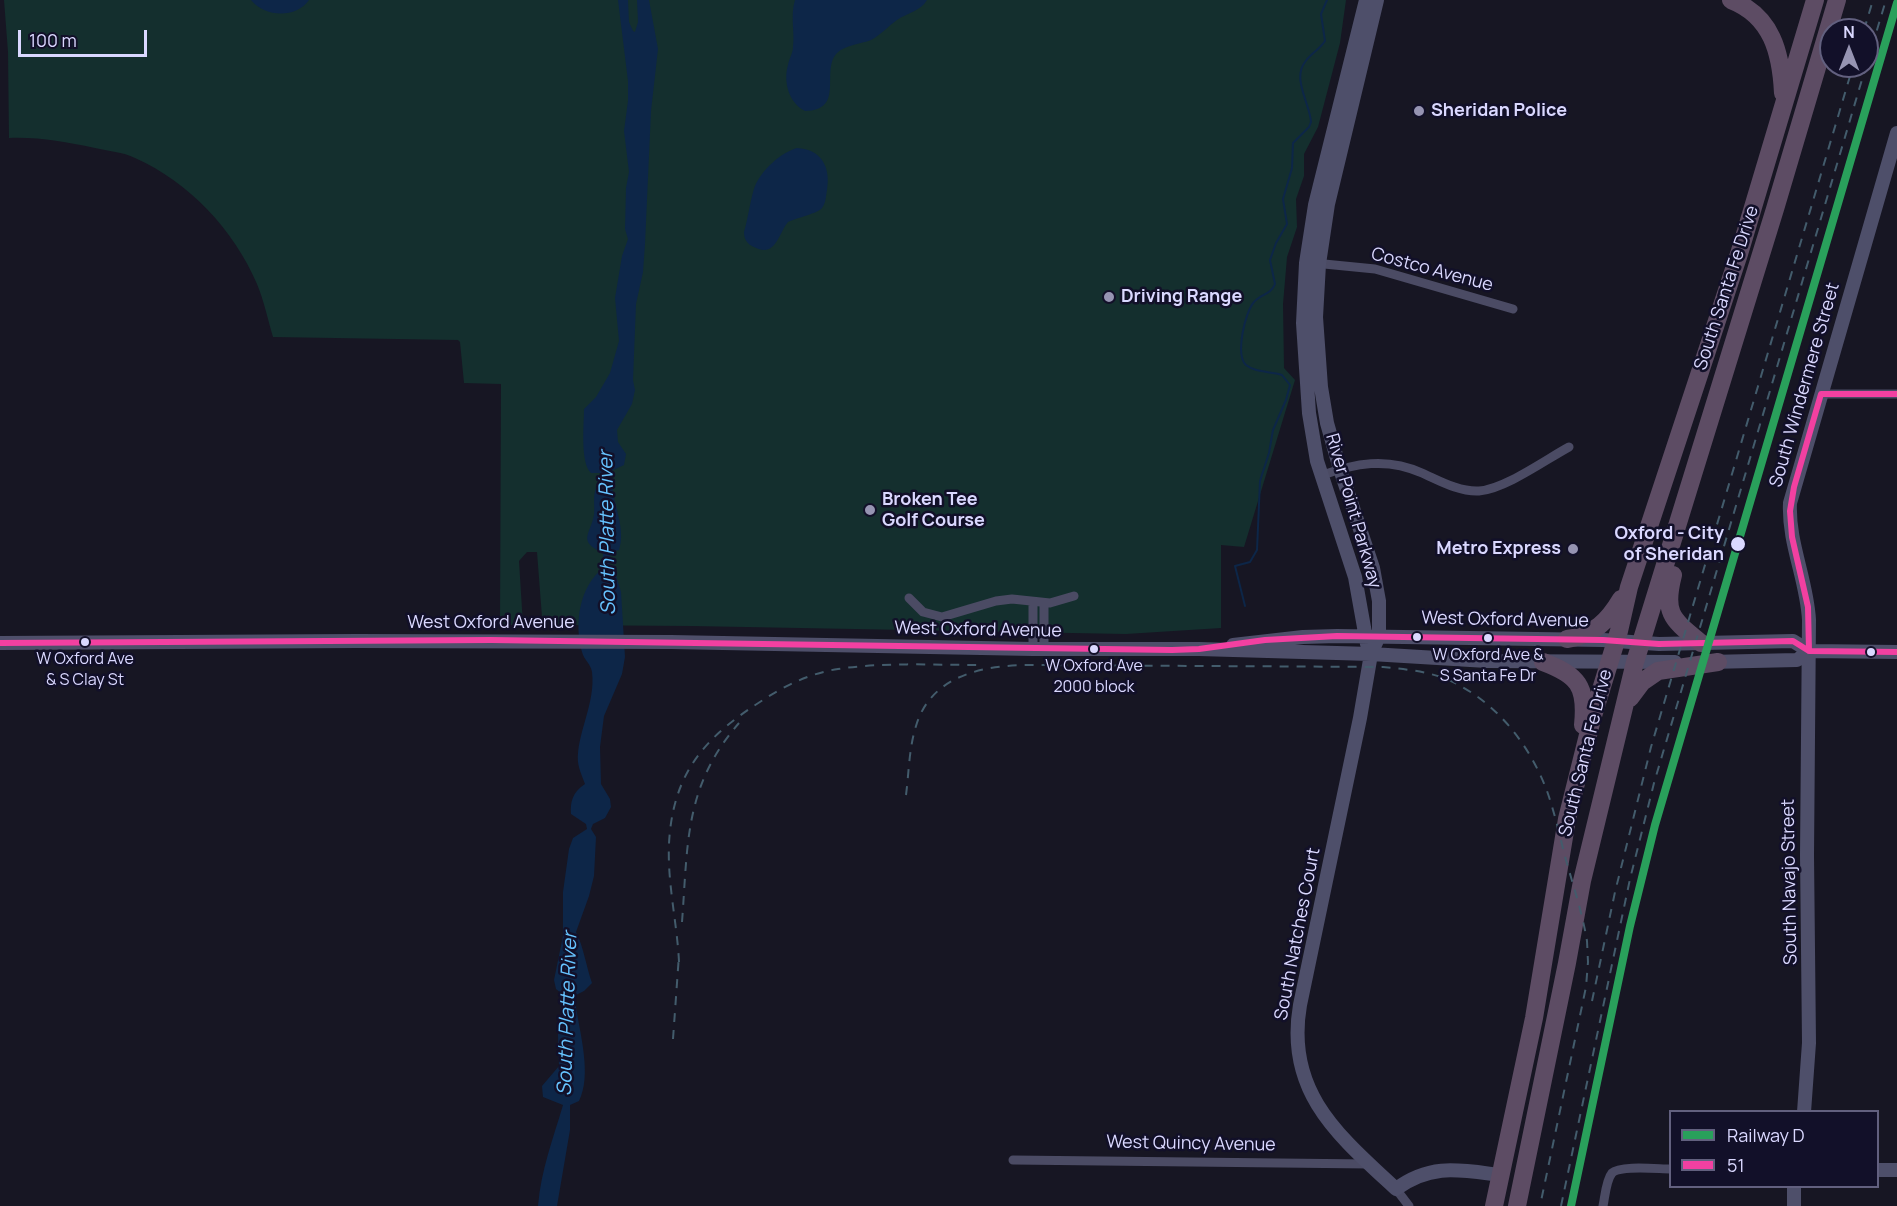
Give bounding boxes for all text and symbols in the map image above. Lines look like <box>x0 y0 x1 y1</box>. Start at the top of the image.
scale bar <box>21 18 150 56</box>
north arrow <box>1819 18 1879 78</box>
text: N <box>1843 21 1855 43</box>
text: 100 m <box>29 28 77 52</box>
place label: Sheridan Police <box>1431 100 1567 122</box>
marker: Sheridan Police <box>1412 104 1426 118</box>
street label: South Santa Fe Drive <box>1690 203 1764 373</box>
street label: Costco Avenue <box>1369 243 1495 297</box>
street label: South Windermere Street <box>1765 280 1845 490</box>
place label: Driving Range <box>1121 286 1242 308</box>
marker: Driving Range <box>1102 290 1116 304</box>
street label: River Point Parkway <box>1321 431 1385 591</box>
water label: South Platte River <box>595 451 621 615</box>
place label: Broken Tee Golf Course <box>882 489 985 532</box>
marker: Broken Tee Golf Course <box>863 503 877 517</box>
place label: Oxford - City of Sheridan <box>1615 523 1724 566</box>
marker: Oxford - City of Sheridan <box>1729 535 1747 553</box>
place label: Metro Express <box>1436 538 1561 560</box>
marker: Metro Express <box>1566 542 1580 556</box>
street label: West Oxford Avenue <box>1421 608 1589 632</box>
street label: West Oxford Avenue <box>407 612 575 634</box>
street label: West Oxford Avenue <box>894 618 1062 642</box>
unlabelled marker <box>1411 631 1423 643</box>
marker: W Oxford Ave & S Santa Fe Dr <box>1482 632 1494 644</box>
marker: W Oxford Ave & S Clay St <box>79 636 91 648</box>
marker: W Oxford Ave 2000 block <box>1088 643 1100 655</box>
place label: W Oxford Ave & S Santa Fe Dr <box>1432 646 1544 684</box>
unlabelled marker <box>1865 646 1877 658</box>
place label: W Oxford Ave & S Clay St <box>36 650 134 688</box>
place label: W Oxford Ave 2000 block <box>1045 657 1143 695</box>
street label: South Santa Fe Drive <box>1555 667 1617 839</box>
street label: South Navajo Street <box>1778 799 1802 965</box>
street label: South Natches Court <box>1271 846 1325 1022</box>
water label: South Platte River <box>553 932 583 1096</box>
legend <box>1669 1110 1879 1188</box>
text: Railway D <box>1727 1123 1805 1147</box>
street label: West Quincy Avenue <box>1106 1132 1276 1156</box>
text: 51 <box>1727 1153 1744 1177</box>

